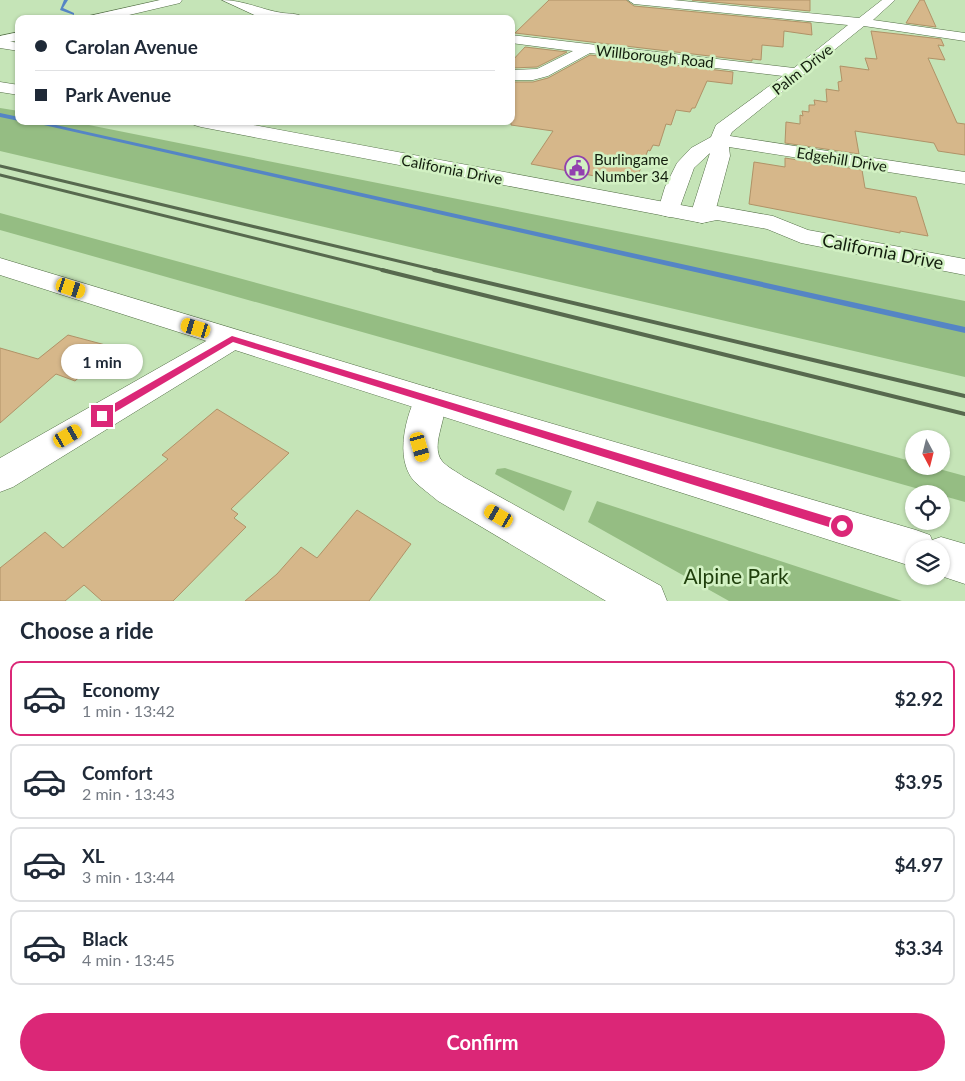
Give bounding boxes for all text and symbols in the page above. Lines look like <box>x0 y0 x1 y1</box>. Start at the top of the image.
text: Carolan Avenue <box>65 35 198 58</box>
street label: Palm Drive <box>768 40 836 98</box>
street label: Willborough Road <box>595 41 715 71</box>
text: Park Avenue <box>65 83 171 106</box>
street label: Edgehill Drive <box>796 143 888 175</box>
street label: California Drive <box>400 150 504 188</box>
place label: Burlingame Number 34 <box>594 150 669 185</box>
public building icon: Burlingame Number 34 <box>564 155 590 181</box>
street label: California Drive <box>820 228 946 274</box>
car <box>54 276 87 300</box>
car <box>179 316 212 340</box>
callout: 1 min <box>61 344 143 378</box>
text: 1 min <box>82 352 122 371</box>
route end <box>91 405 113 427</box>
car <box>51 422 84 450</box>
north arrow <box>905 430 950 475</box>
map controls <box>905 430 950 585</box>
car <box>408 431 431 463</box>
button: locate <box>905 485 950 530</box>
car <box>482 502 515 530</box>
route start <box>831 515 853 537</box>
button: layers <box>905 540 950 585</box>
park label: Alpine Park <box>683 563 789 588</box>
text: Choose a ride <box>20 617 154 644</box>
icon: car <box>22 676 67 721</box>
text: Economy <box>82 678 160 701</box>
text: $2.92 <box>894 687 943 710</box>
text: 1 min · 13:42 <box>82 701 175 720</box>
icon: car <box>22 759 67 804</box>
text: Comfort <box>82 761 153 784</box>
text: $3.95 <box>894 770 943 793</box>
text: 2 min · 13:43 <box>82 784 175 803</box>
icon: car <box>22 842 67 887</box>
text: XL <box>82 844 105 867</box>
text: $4.97 <box>894 853 943 876</box>
text: 3 min · 13:44 <box>82 867 175 886</box>
icon: car <box>22 925 67 970</box>
text: Black <box>82 927 128 950</box>
text: $3.34 <box>894 936 943 959</box>
text: 4 min · 13:45 <box>82 950 175 969</box>
button: Confirm <box>20 1013 945 1071</box>

